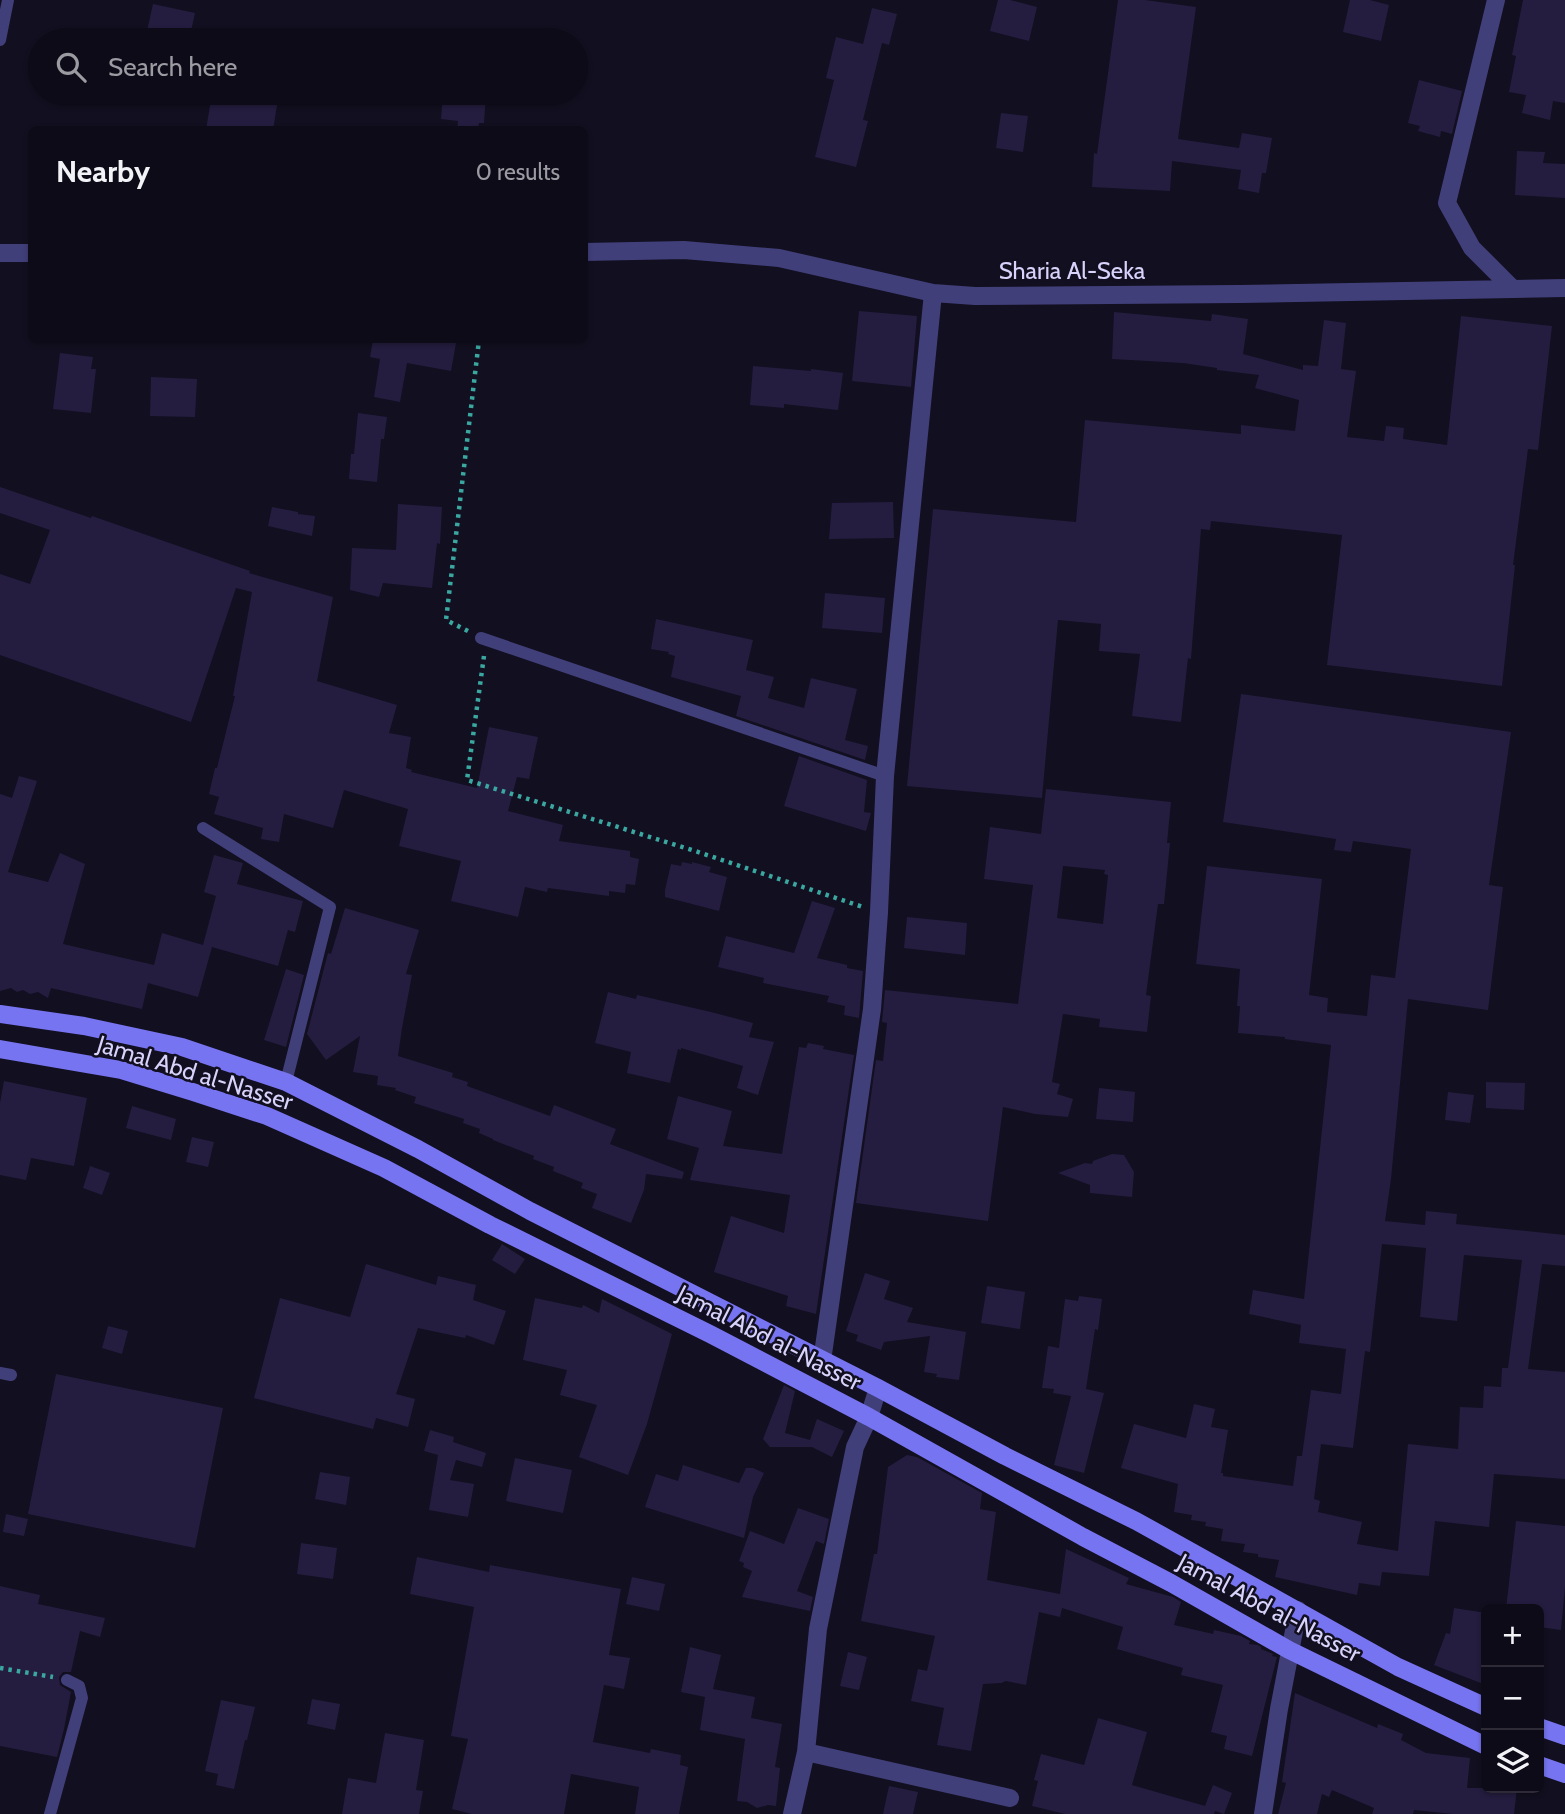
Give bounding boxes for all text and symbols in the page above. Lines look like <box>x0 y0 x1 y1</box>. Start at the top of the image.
search box <box>28 28 588 105</box>
icon: search <box>52 48 90 86</box>
text: Search here <box>108 51 237 83</box>
text: Nearby <box>56 153 150 190</box>
text: 0 results <box>476 158 560 186</box>
street label: Sharia Al-Seka <box>999 256 1146 285</box>
street label: Jamal Abd al-Nasser <box>93 1029 297 1116</box>
street label: Jamal Abd al-Nasser <box>671 1278 867 1397</box>
street label: Jamal Abd al-Nasser <box>1172 1547 1366 1668</box>
map controls <box>1481 1604 1544 1793</box>
button: + <box>1481 1604 1544 1667</box>
button: − <box>1481 1667 1544 1730</box>
button: layers <box>1481 1730 1544 1793</box>

